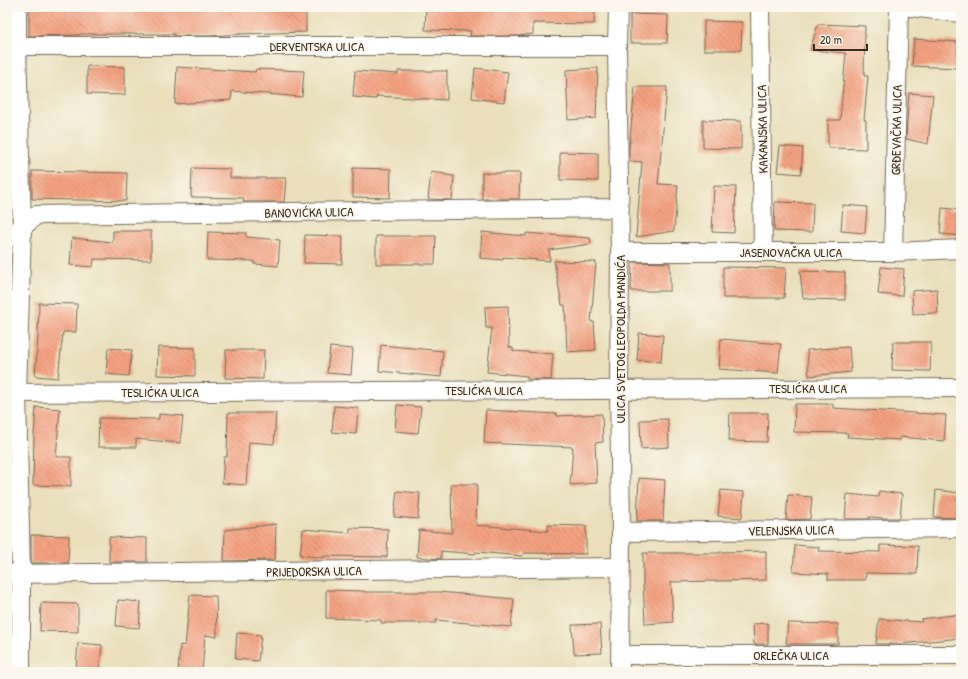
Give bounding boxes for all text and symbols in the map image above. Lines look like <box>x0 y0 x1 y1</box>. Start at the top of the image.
scale bar <box>814 26 867 52</box>
text: 20 m <box>820 31 842 48</box>
street label: DERVENTSKA ULICA <box>270 37 365 55</box>
street label: KAKANJSKA ULICA <box>752 84 772 173</box>
street label: GRĐEVAČKA ULICA <box>886 84 906 175</box>
street label: BANOVIĆKA ULICA <box>264 202 354 222</box>
street label: JASENOVAČKA ULICA <box>740 243 843 261</box>
street label: ULICA SVETOG LEOPOLDA MANDIĆA <box>611 254 629 423</box>
street label: TESLIĆKA ULICA <box>769 379 847 397</box>
street label: TESLIĆKA ULICA <box>445 381 523 399</box>
street label: TESLIĆKA ULICA <box>121 383 199 401</box>
street label: VELENJSKA ULICA <box>748 520 835 540</box>
street label: PRIJEDORSKA ULICA <box>266 561 363 581</box>
street label: ORLEČKA ULICA <box>753 646 829 664</box>

